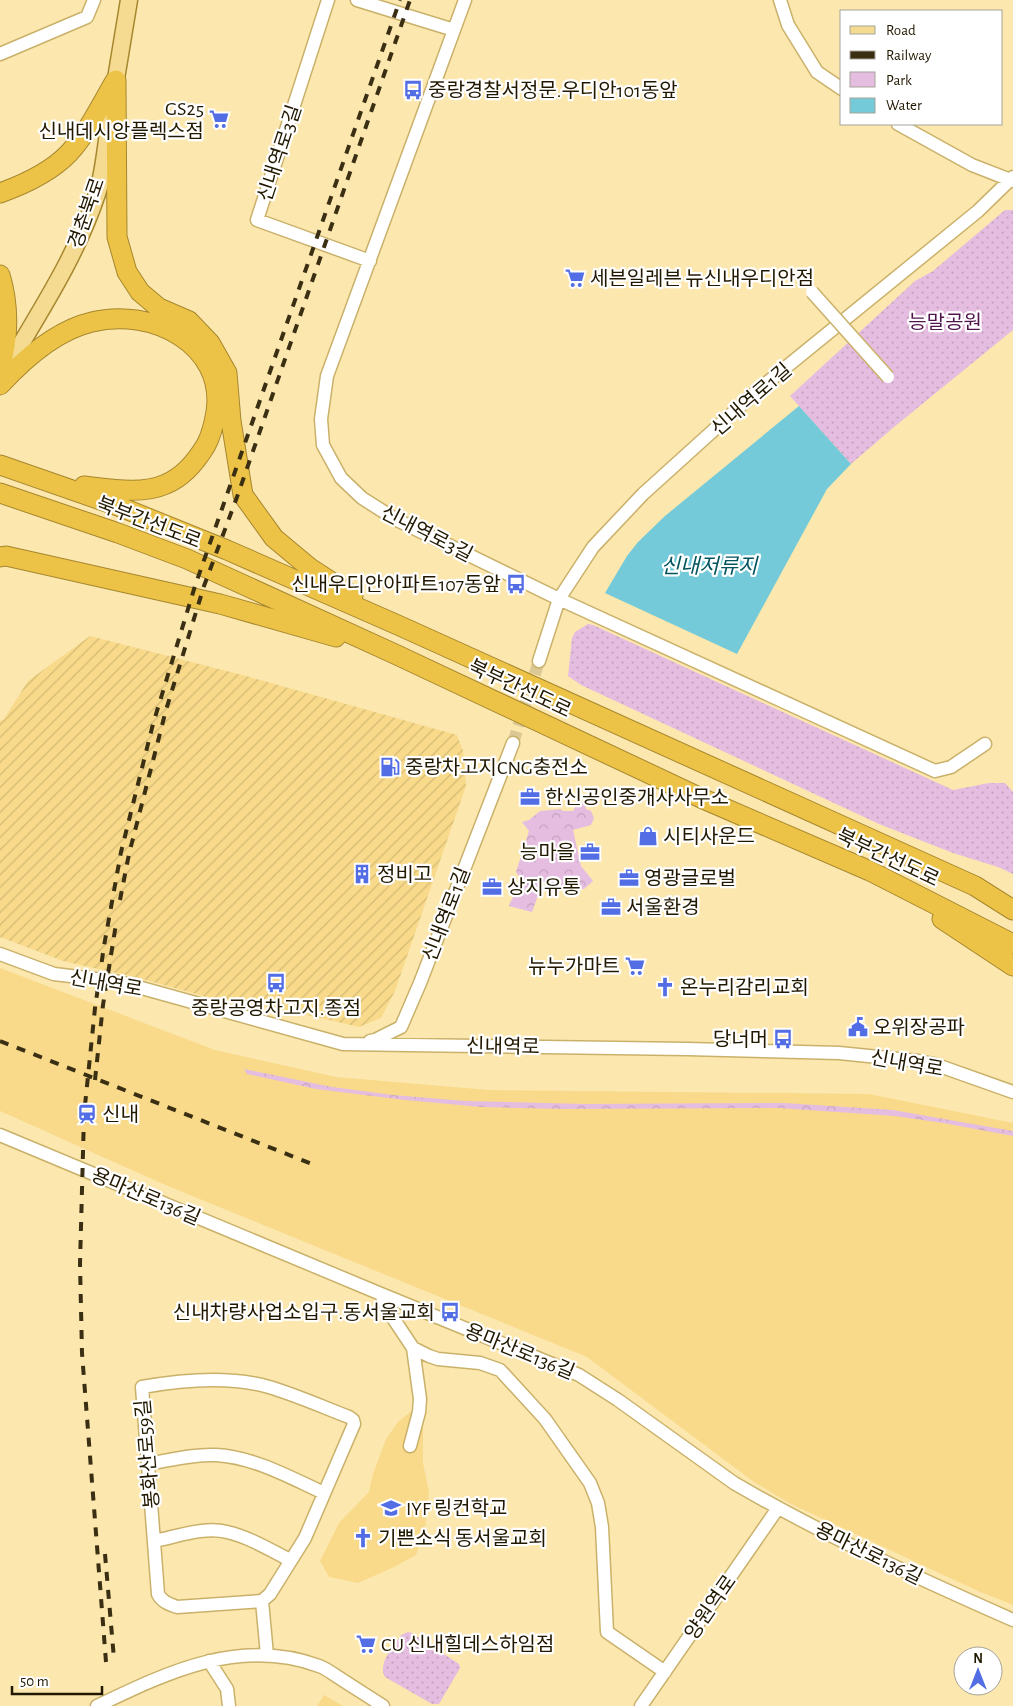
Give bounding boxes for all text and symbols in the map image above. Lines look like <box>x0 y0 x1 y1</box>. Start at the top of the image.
legend <box>840 10 1003 125</box>
text: Road <box>886 23 916 38</box>
text: Railway <box>886 48 932 63</box>
text: Park <box>886 73 912 88</box>
bus stop icon: 중랑경찰서정문.우디안101동앞 <box>402 79 424 101</box>
place label: 중랑경찰서정문.우디안101동앞 <box>428 80 678 101</box>
text: Water <box>886 98 922 113</box>
place label: GS25 신내데시앙플렉스점 <box>38 99 204 142</box>
street label: 신내역로3길 <box>254 102 305 204</box>
supermarket icon: GS25 신내데시앙플렉스점 <box>208 108 230 130</box>
street label: 경춘북로 <box>65 175 108 251</box>
supermarket icon: 세븐일레븐 뉴신내우디안점 <box>564 267 586 289</box>
place label: 세븐일레븐 뉴신내우디안점 <box>590 268 814 289</box>
park label: 능말공원 <box>908 312 982 333</box>
street label: 신내역로1길 <box>707 359 796 440</box>
street label: 북부간선도로 <box>94 493 204 552</box>
street label: 신내역로3길 <box>377 501 476 566</box>
water label: 신내저류지 <box>661 555 759 577</box>
bus stop icon: 신내우디안아파트107동앞 <box>505 573 527 595</box>
place label: 신내우디안아파트107동앞 <box>291 574 501 595</box>
street label: 북부간선도로 <box>465 656 574 721</box>
fuel station icon: 중랑차고지CNG충전소 <box>379 756 401 778</box>
place label: 중랑차고지CNG충전소 <box>405 757 588 778</box>
office icon: 한신공인중개사사무소 <box>519 786 541 808</box>
place label: 한신공인중개사사무소 <box>545 787 729 808</box>
shop icon: 시티사운드 <box>637 825 659 847</box>
street label: 북부간선도로 <box>833 825 942 890</box>
place label: 시티사운드 <box>663 826 755 847</box>
office icon: 능마을 <box>579 841 601 863</box>
place label: 능마을 <box>520 842 575 863</box>
building icon: 정비고 <box>351 863 373 885</box>
place label: 정비고 <box>377 864 432 885</box>
street label: 신내역로1길 <box>419 864 474 964</box>
office icon: 영광글로벌 <box>618 867 640 889</box>
place label: 영광글로벌 <box>644 868 736 889</box>
office icon: 상지유통 <box>481 876 503 898</box>
place label: 상지유통 <box>507 877 581 898</box>
office icon: 서울환경 <box>600 896 622 918</box>
place label: 서울환경 <box>626 897 700 918</box>
supermarket icon: 뉴누가마트 <box>624 955 646 977</box>
place label: 뉴누가마트 <box>528 956 620 977</box>
street label: 신내역로 <box>68 967 144 1000</box>
bus stop icon: 중랑공영차고지.종점 <box>265 972 287 994</box>
church icon: 온누리감리교회 <box>654 976 676 998</box>
place label: 온누리감리교회 <box>680 977 809 998</box>
place label: 중랑공영차고지.종점 <box>191 998 361 1019</box>
public building icon: 오위장공파 <box>847 1016 869 1038</box>
place label: 오위장공파 <box>873 1017 965 1038</box>
bus stop icon: 당너머 <box>772 1028 794 1050</box>
place label: 당너머 <box>713 1029 768 1050</box>
street label: 신내역로 <box>466 1035 540 1058</box>
street label: 신내역로 <box>869 1047 945 1080</box>
station icon: 신내 <box>76 1103 98 1125</box>
place label: 신내 <box>102 1104 139 1125</box>
street label: 용마산로136길 <box>88 1164 204 1229</box>
bus stop icon: 신내차량사업소입구.동서울교회 <box>439 1301 461 1323</box>
place label: 신내차량사업소입구.동서울교회 <box>173 1302 435 1323</box>
street label: 용마산로136길 <box>462 1320 578 1383</box>
street label: 봉화산로59길 <box>132 1398 163 1510</box>
school or university icon: IYF 링컨학교 <box>380 1497 402 1519</box>
place label: IYF 링컨학교 <box>406 1498 508 1519</box>
street label: 용마산로136길 <box>812 1518 926 1588</box>
church icon: 기쁜소식 동서울교회 <box>352 1527 374 1549</box>
place label: 기쁜소식 동서울교회 <box>378 1528 547 1549</box>
street label: 양원역로 <box>681 1571 740 1643</box>
supermarket icon: CU 신내힐데스하임점 <box>355 1633 377 1655</box>
place label: CU 신내힐데스하임점 <box>381 1634 554 1655</box>
north arrow <box>953 1646 1003 1696</box>
text: N <box>973 1652 983 1666</box>
scale bar <box>12 1664 102 1696</box>
text: 50 m <box>20 1674 49 1689</box>

